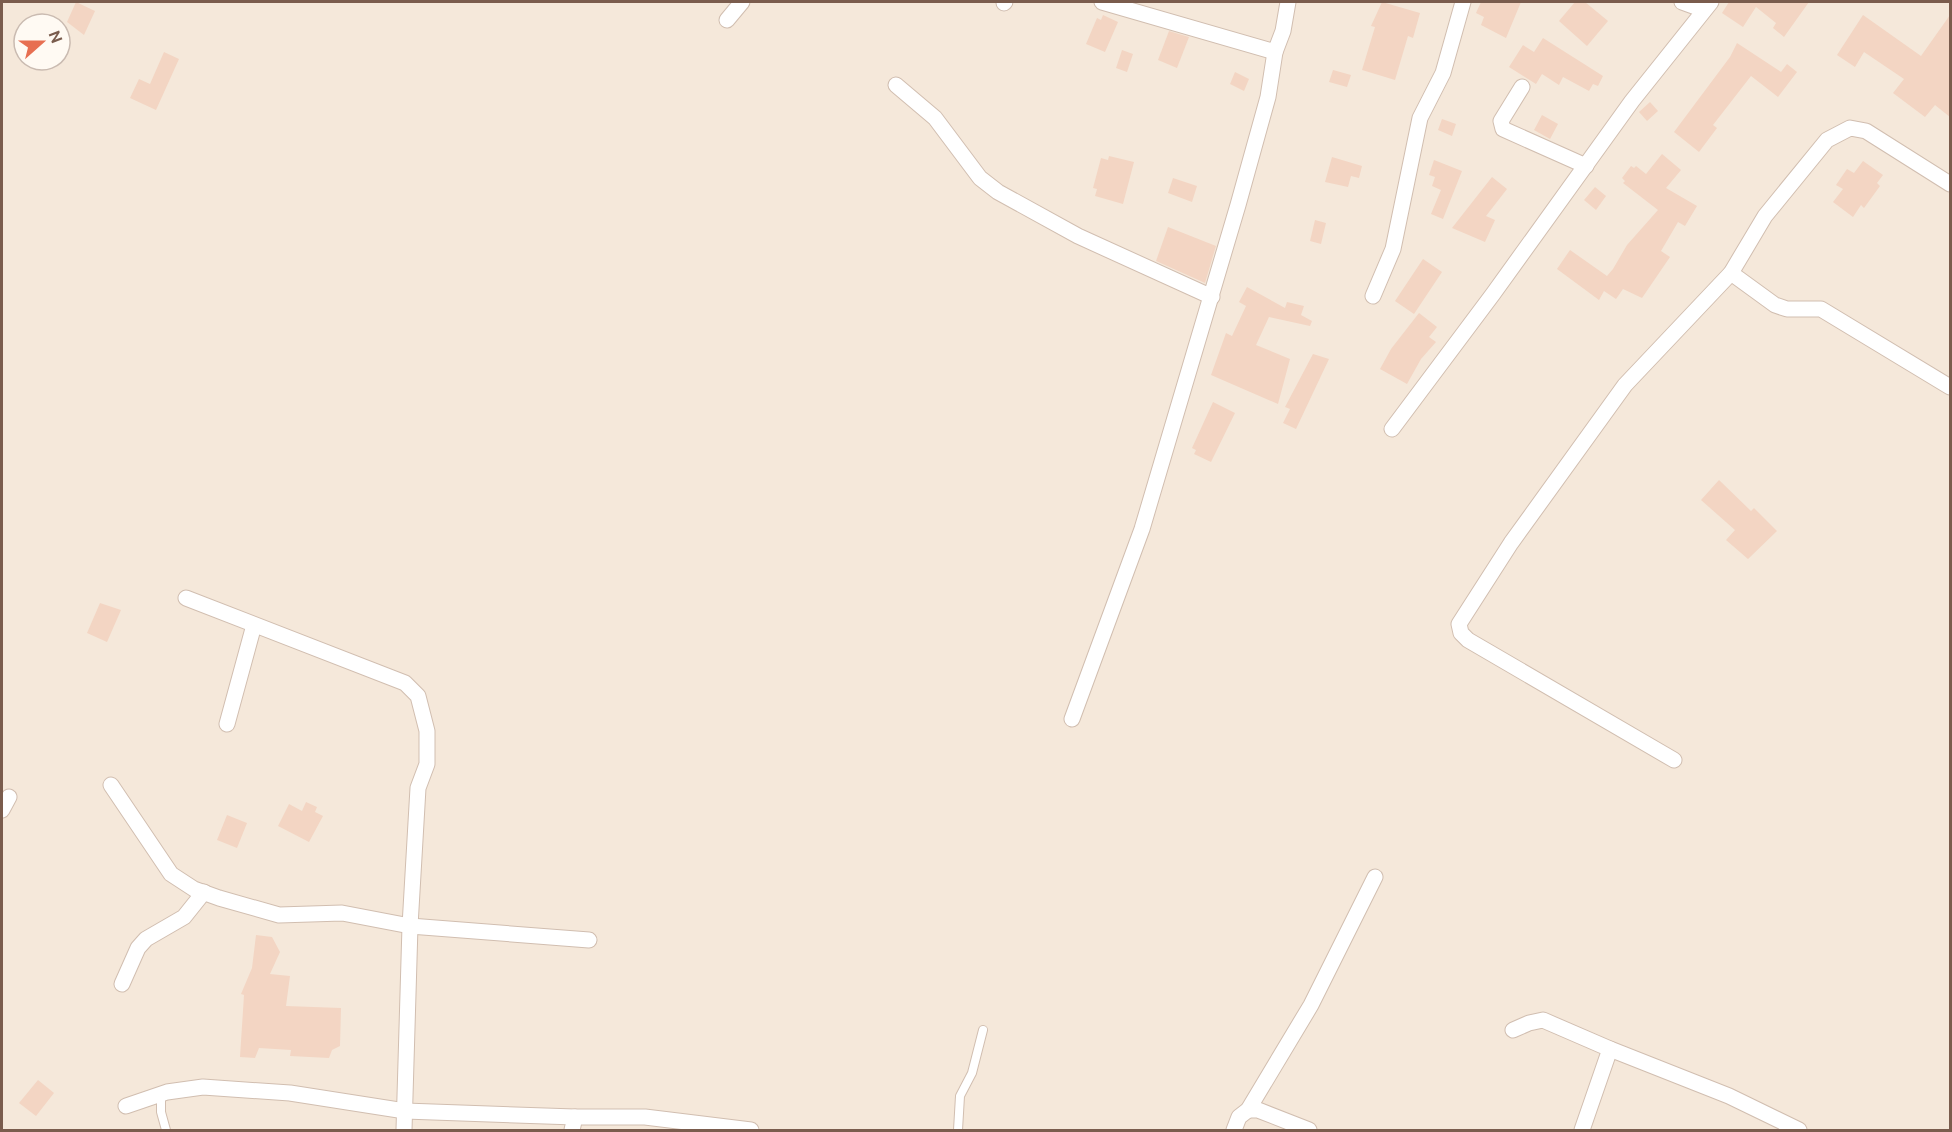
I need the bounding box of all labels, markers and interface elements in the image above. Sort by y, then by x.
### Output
north arrow [12,12,72,72]
text: N [45,28,67,45]

